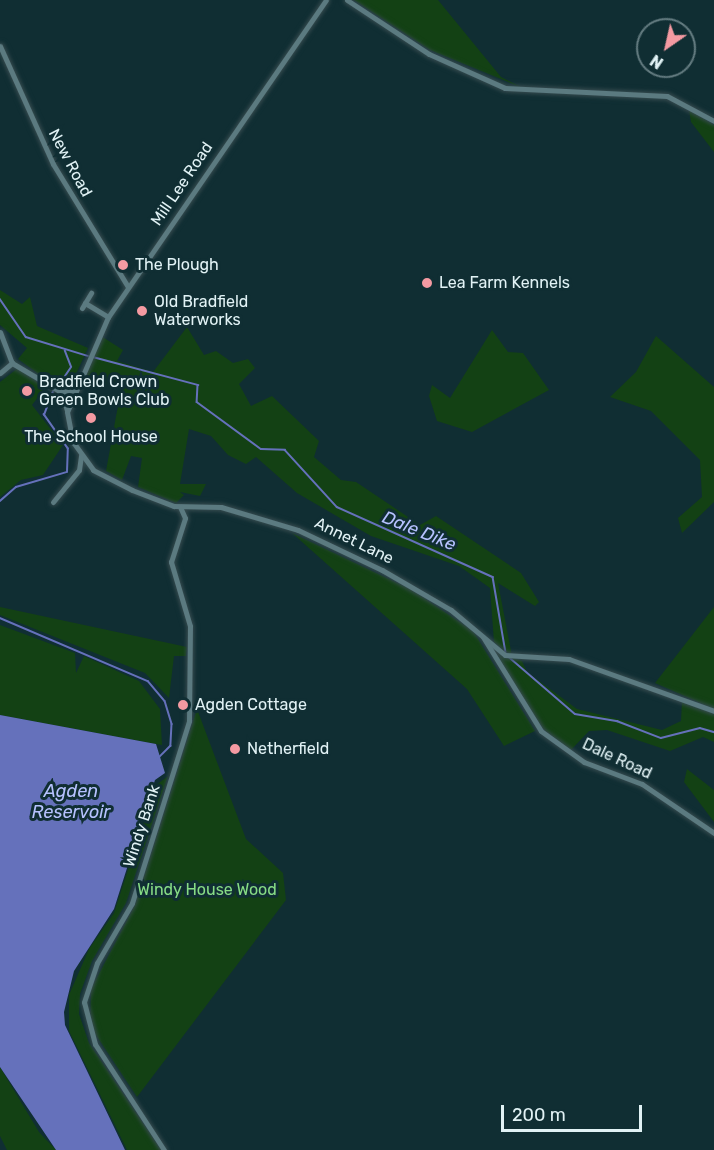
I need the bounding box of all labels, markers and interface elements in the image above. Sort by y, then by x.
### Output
north arrow [636,18,696,78]
text: N [647,51,667,73]
street label: New Road [44,126,96,200]
street label: Mill Lee Road [147,138,217,230]
place label: The Plough [135,255,219,275]
marker: The Plough [116,258,130,272]
place label: Lea Farm Kennels [439,273,570,293]
marker: Lea Farm Kennels [420,276,434,290]
place label: Old Bradfield Waterworks [154,292,248,330]
marker: Old Bradfield Waterworks [135,304,149,318]
place label: Bradfield Crown Green Bowls Club [39,372,170,410]
marker: Bradfield Crown Green Bowls Club [20,384,34,398]
marker: The School House [84,411,98,425]
place label: The School House [24,427,158,447]
water label: Dale Dike [379,506,459,556]
street label: Annet Lane [311,514,397,568]
place label: Agden Cottage [195,695,307,715]
marker: Agden Cottage [176,698,190,712]
street label: Dale Road [579,735,655,783]
place label: Netherfield [247,739,329,759]
marker: Netherfield [228,742,242,756]
water label: Agden Reservoir [32,781,110,824]
street label: Windy Bank [120,782,164,870]
park label: Windy House Wood [137,880,277,900]
scale bar [504,1093,645,1131]
text: 200 m [512,1104,566,1126]

